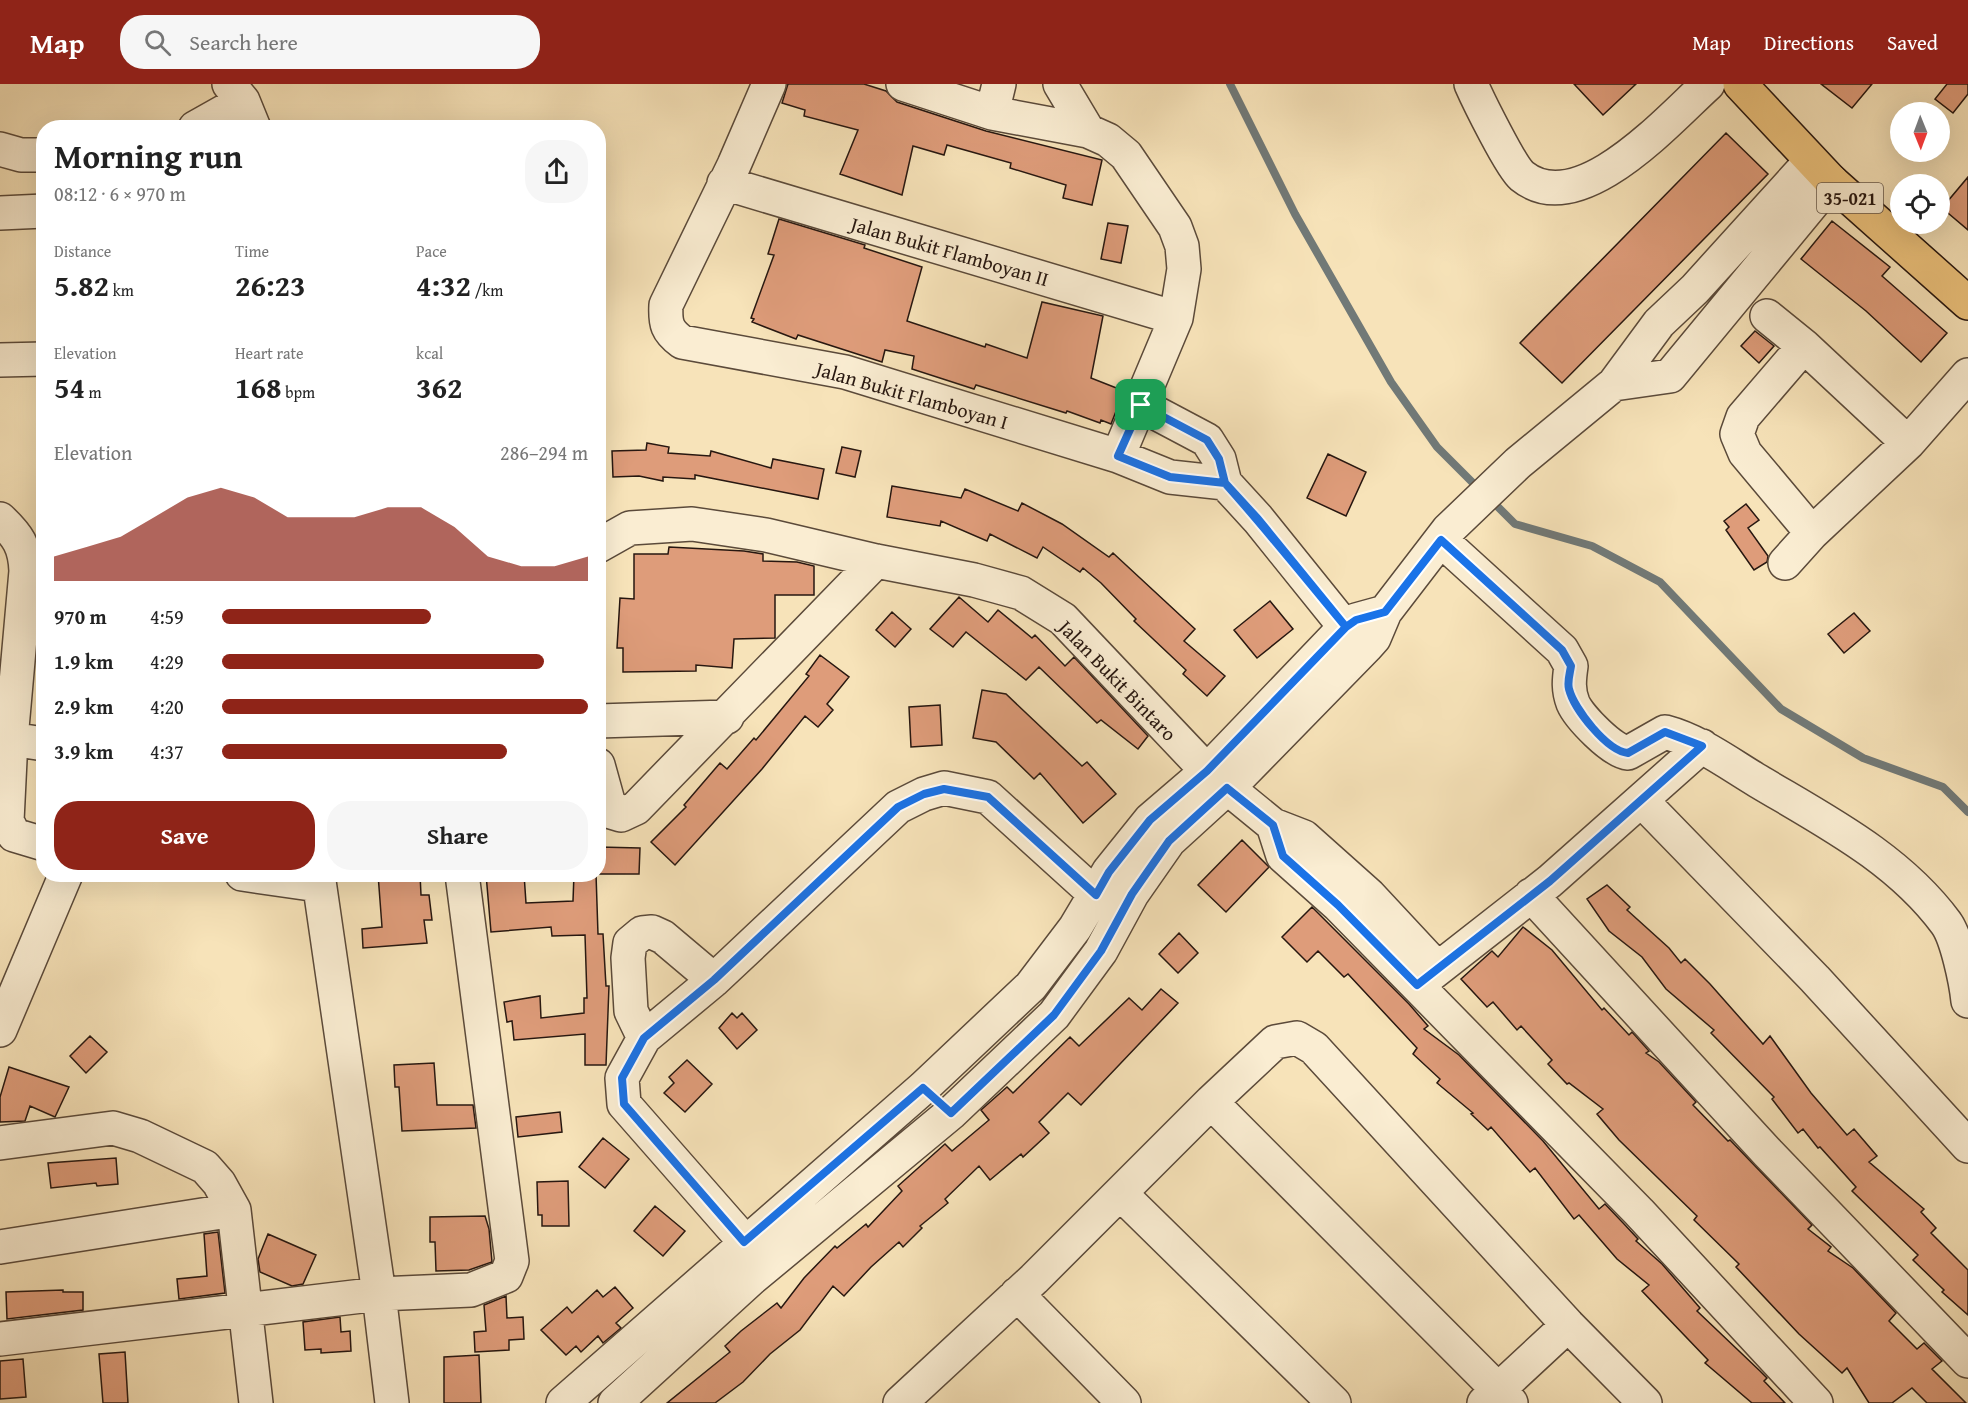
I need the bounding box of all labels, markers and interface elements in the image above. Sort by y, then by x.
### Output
search box [120,15,540,69]
text: Map [30,22,84,63]
icon: search [141,26,174,59]
text: Search here [189,26,298,58]
text: Map [1692,27,1731,58]
text: Directions [1764,27,1854,58]
text: Saved [1887,27,1938,58]
north arrow [1890,102,1950,162]
map controls [1890,102,1950,234]
text: Morning run [54,132,243,180]
button: share [525,140,588,203]
button: locate [1890,174,1950,234]
text: 08:12 · 6 × 970 m [54,179,186,208]
road number: 35-021 [1817,183,1883,213]
street label: Jalan Bukit Flamboyan II [845,208,1052,293]
text: Distance [54,239,111,263]
text: Time [235,239,269,263]
text: Pace [416,239,447,263]
text: 5.82 [54,263,109,307]
text: 26:23 [235,263,306,307]
text: 4:32 [416,263,471,307]
text: km [109,278,134,302]
text: /km [471,278,503,302]
text: Elevation [54,341,117,365]
text: Heart rate [235,341,304,365]
text: kcal [416,341,443,365]
street label: Jalan Bukit Flamboyan I [810,353,1011,436]
text: 54 [54,365,85,409]
text: 168 [235,365,282,409]
text: 362 [416,365,463,409]
pin [1115,379,1166,430]
text: m [85,380,102,404]
text: bpm [282,380,315,404]
icon: arrive [1124,388,1157,421]
text: Elevation [54,438,132,467]
text: 286–294 m [500,438,588,467]
text: 970 m [54,602,107,631]
text: 4:59 [150,602,184,631]
street label: Jalan Bukit Bintaro [1050,611,1184,747]
text: 1.9 km [54,647,113,676]
text: 4:29 [150,647,184,676]
text: 2.9 km [54,692,113,721]
text: 4:20 [150,692,184,721]
text: 3.9 km [54,737,113,766]
text: 4:37 [150,737,184,766]
button: Save [54,801,315,870]
button: Share [327,801,588,870]

